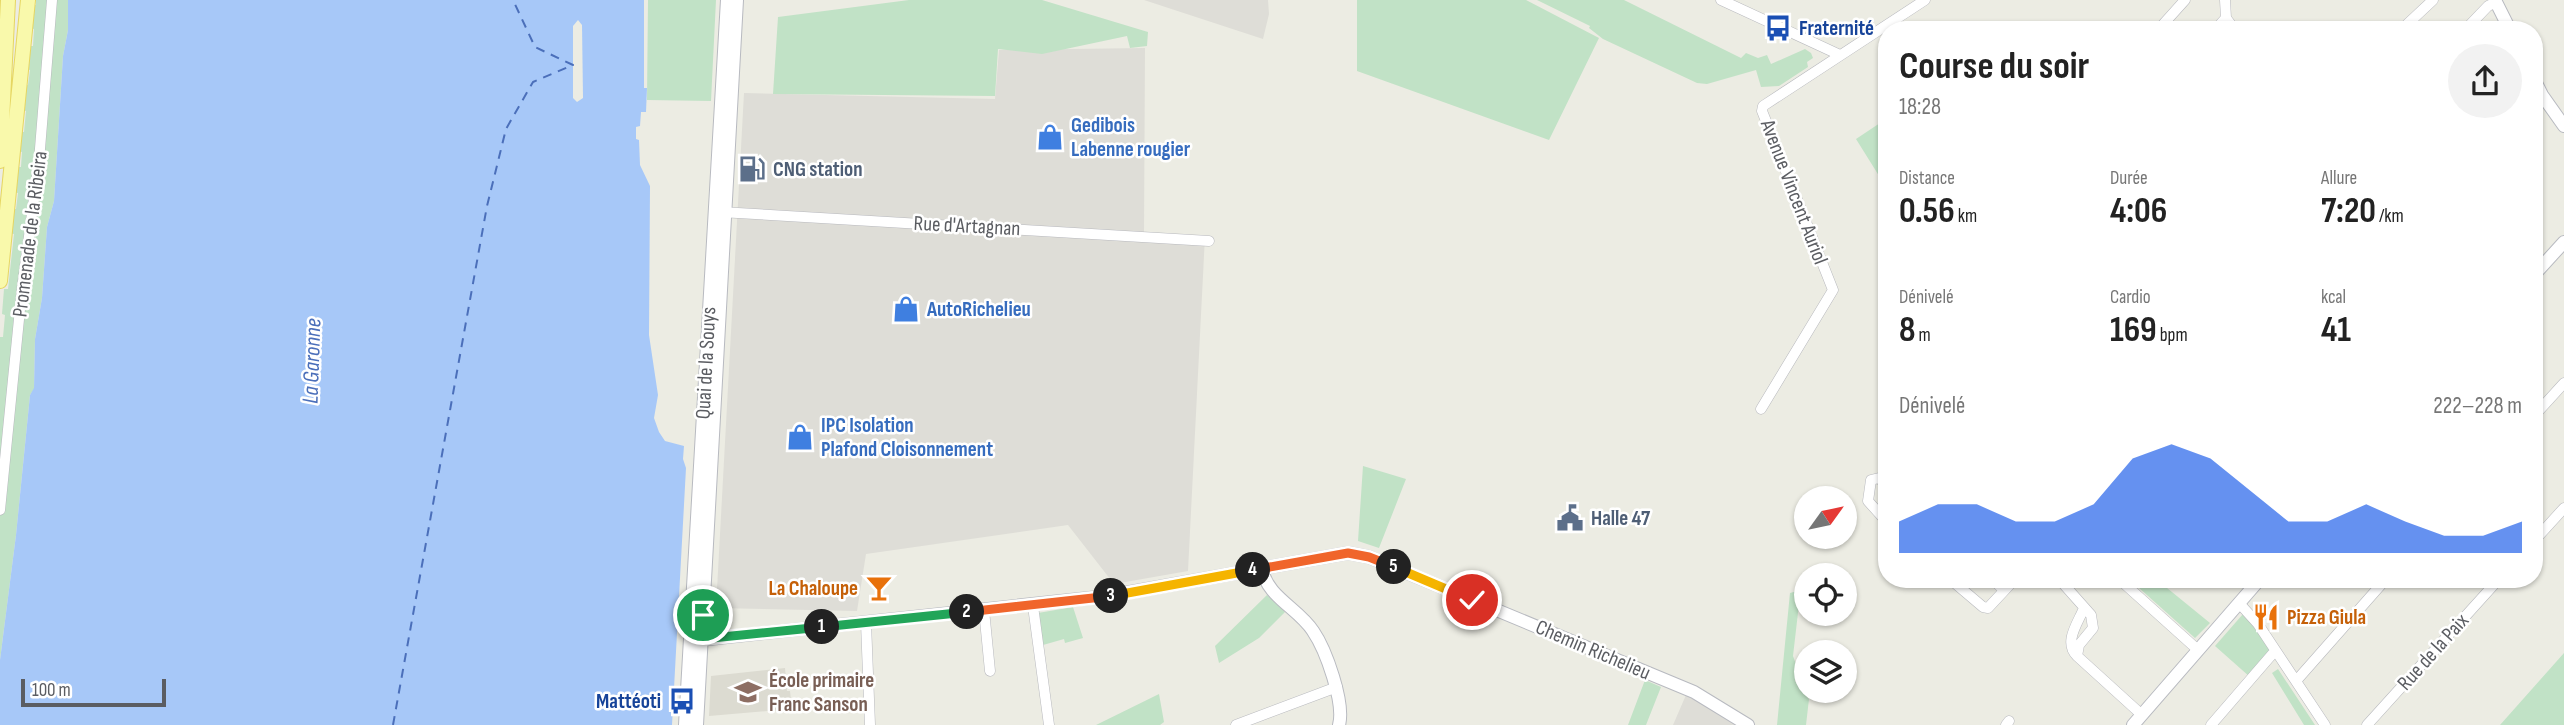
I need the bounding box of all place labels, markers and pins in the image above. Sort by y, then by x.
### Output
bus stop icon: Fraternité [1763,13,1793,43]
place label: Fraternité [1799,16,1874,41]
place label: Gedibois Labenne rougier [1071,113,1191,162]
shop icon: Gedibois Labenne rougier [1035,122,1065,152]
fuel station icon: CNG station [737,154,767,184]
place label: CNG station [773,157,863,182]
shop icon: AutoRichelieu [891,294,921,324]
place label: AutoRichelieu [926,297,1031,322]
place label: IPC Isolation Plafond Cloisonnement [821,413,993,462]
shop icon: IPC Isolation Plafond Cloisonnement [785,422,815,452]
public building icon: Halle 47 [1555,503,1585,533]
place label: Halle 47 [1591,506,1651,531]
pin: 5 [1376,550,1412,584]
pin: 4 [1236,552,1270,588]
pin [1442,570,1502,630]
bar icon: La Chaloupe [864,573,894,603]
place label: La Chaloupe [768,576,858,601]
pin: 3 [1094,578,1128,614]
pin [673,585,733,645]
pin: 2 [950,594,984,630]
restaurant icon: Pizza Giula [2251,602,2281,632]
place label: Pizza Giula [2287,605,2366,630]
pin: 1 [804,610,840,644]
place label: École primaire Franc Sanson [769,668,874,717]
school or university icon: École primaire Franc Sanson [733,677,763,707]
bus stop icon: Mattéoti [667,686,697,716]
place label: Mattéoti [596,689,661,714]

